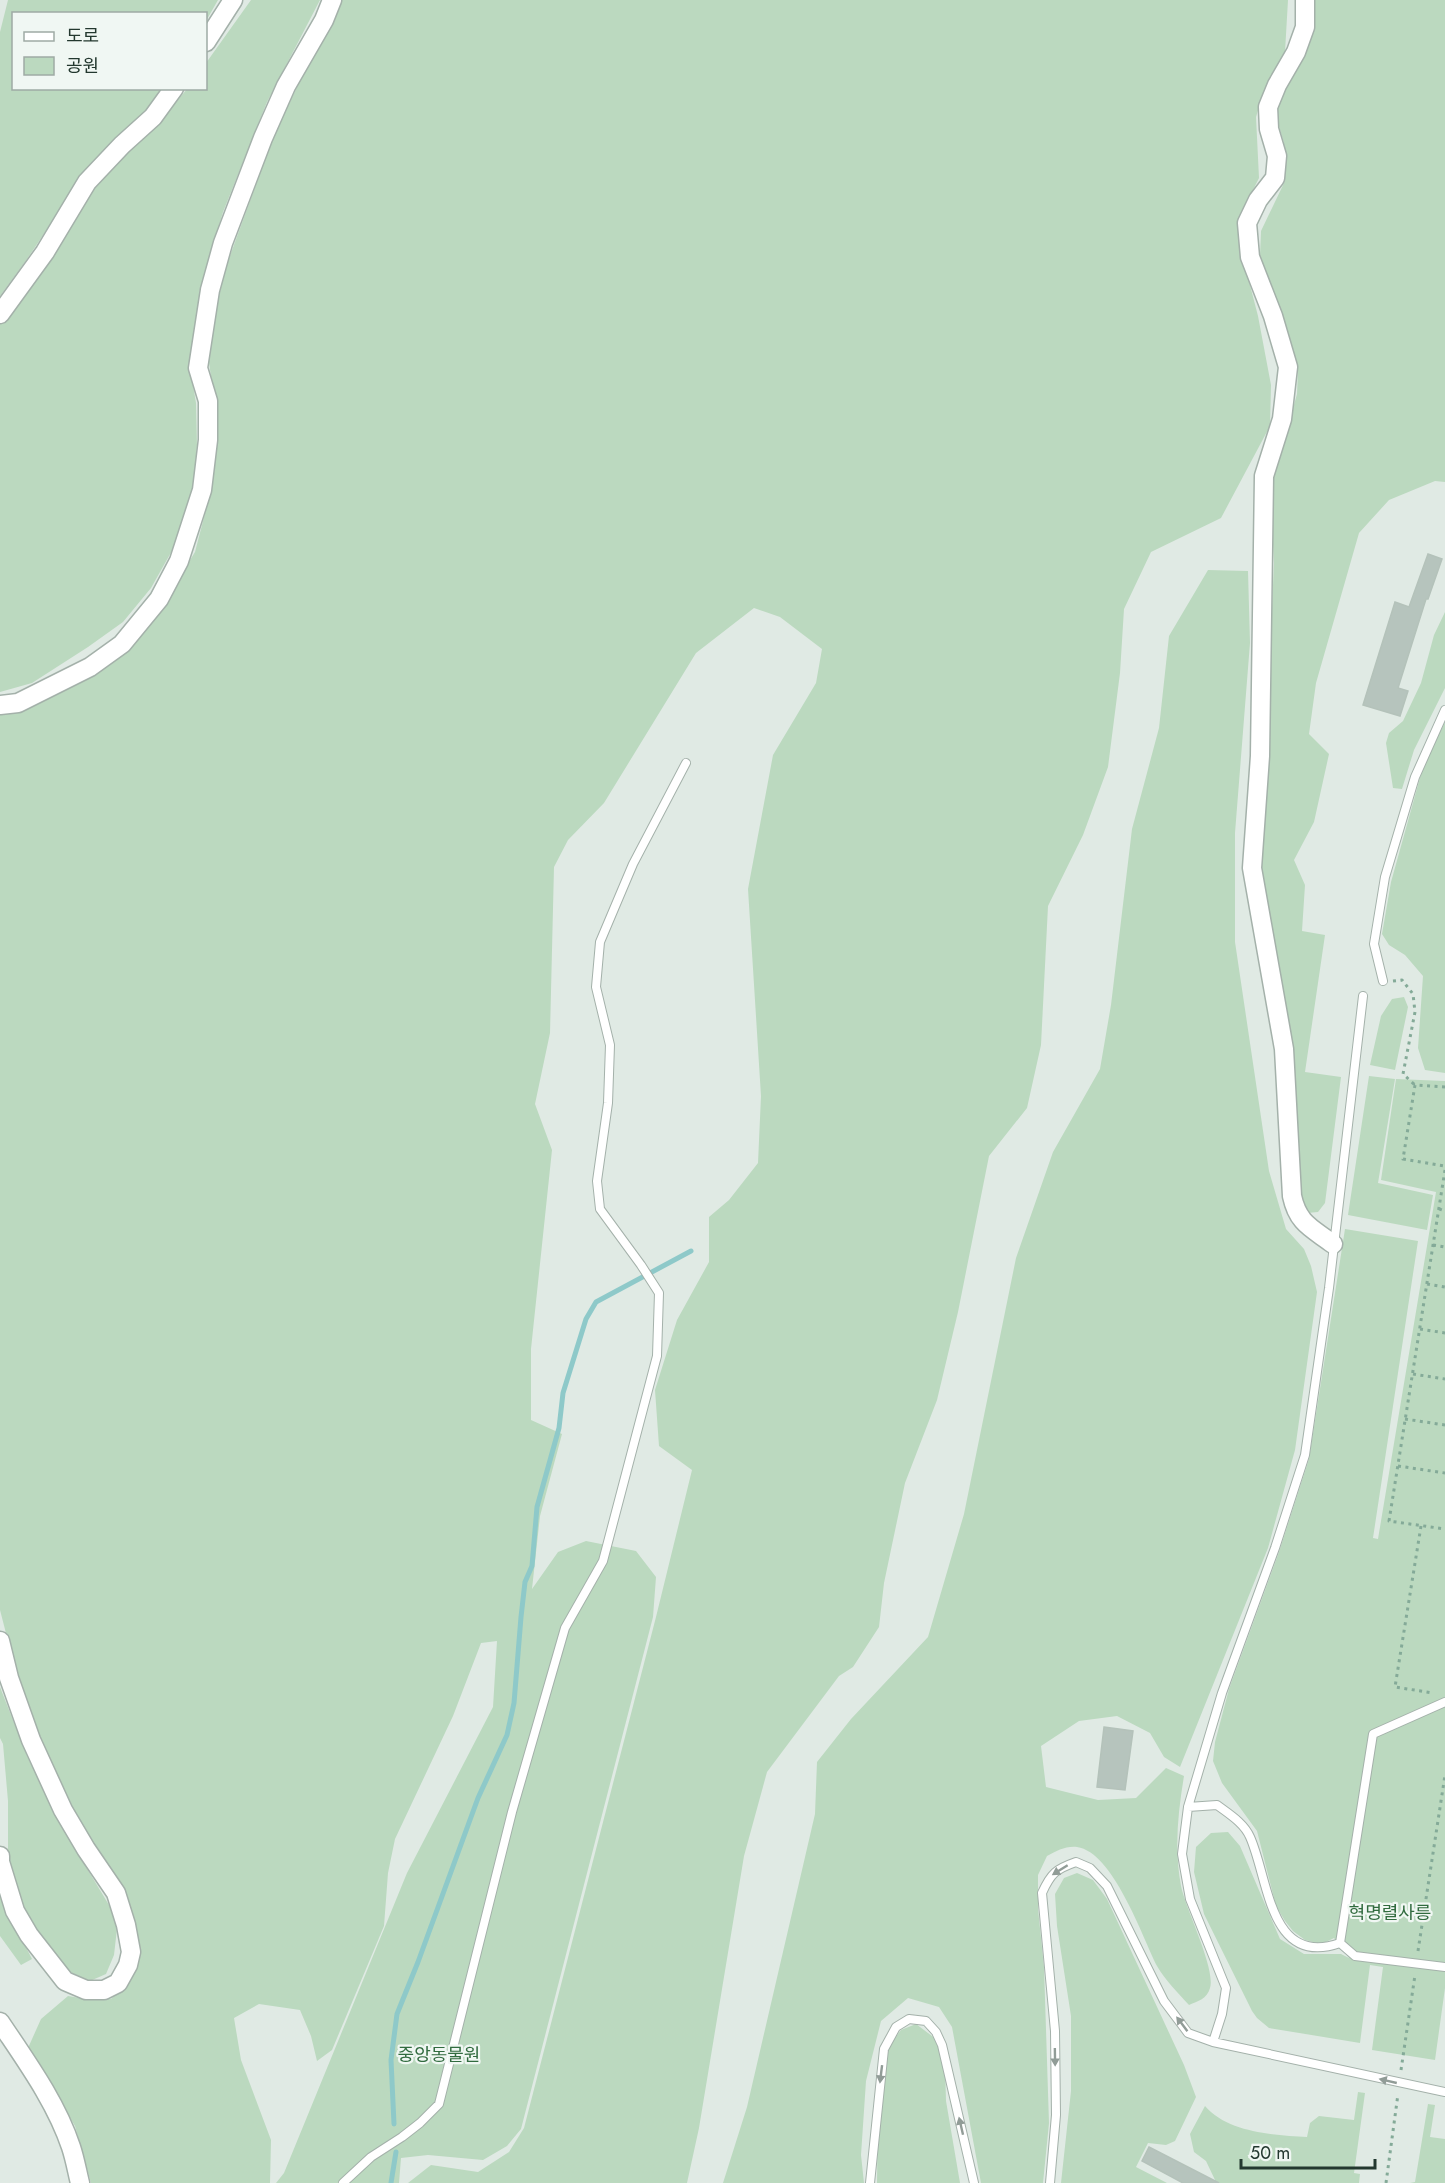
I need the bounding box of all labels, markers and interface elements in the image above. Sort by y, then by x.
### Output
legend [12,12,207,90]
text: 도로 [66,23,99,49]
text: 공원 [66,53,99,79]
one-way arrow [1052,1864,1068,1875]
park label: 혁명렬사릉 [1349,1900,1431,1926]
one-way arrow [1176,2017,1188,2032]
park label: 중앙동물원 [398,2042,480,2068]
one-way arrow [1050,2047,1060,2066]
one-way arrow [876,2064,886,2083]
one-way arrow [1378,2076,1397,2085]
one-way arrow [955,2117,965,2135]
scale bar [1241,2132,1374,2170]
text: 50 m [1250,2140,1290,2166]

